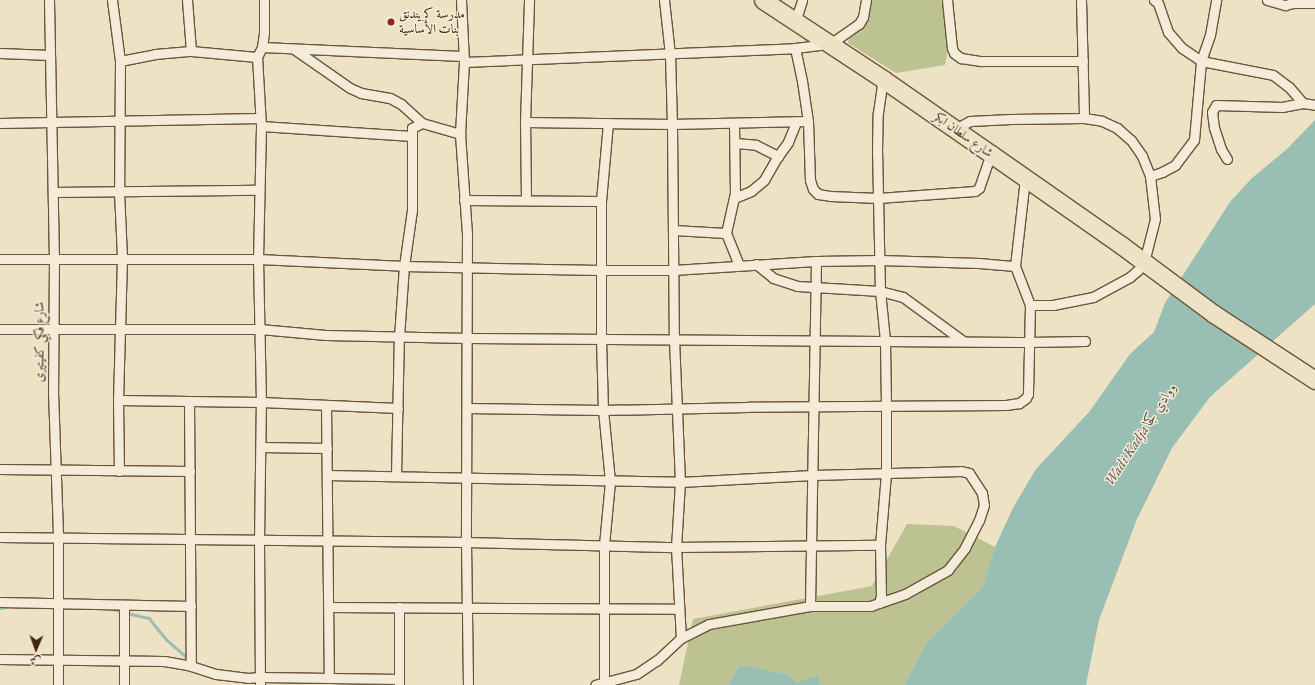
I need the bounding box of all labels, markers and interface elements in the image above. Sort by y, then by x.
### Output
place label: مدرسة كريندنق بنات الأساسية [399,7,465,38]
marker: مدرسة كريندنق بنات الأساسية [386,17,396,27]
street label: شارع سلطان ابكر [930,109,996,161]
street label: شارع فكي كفيتيرى [32,302,48,382]
water label: Wadi Kadja ووادي كجا [1101,380,1179,488]
north arrow [16,629,56,669]
text: ش [30,654,41,668]

